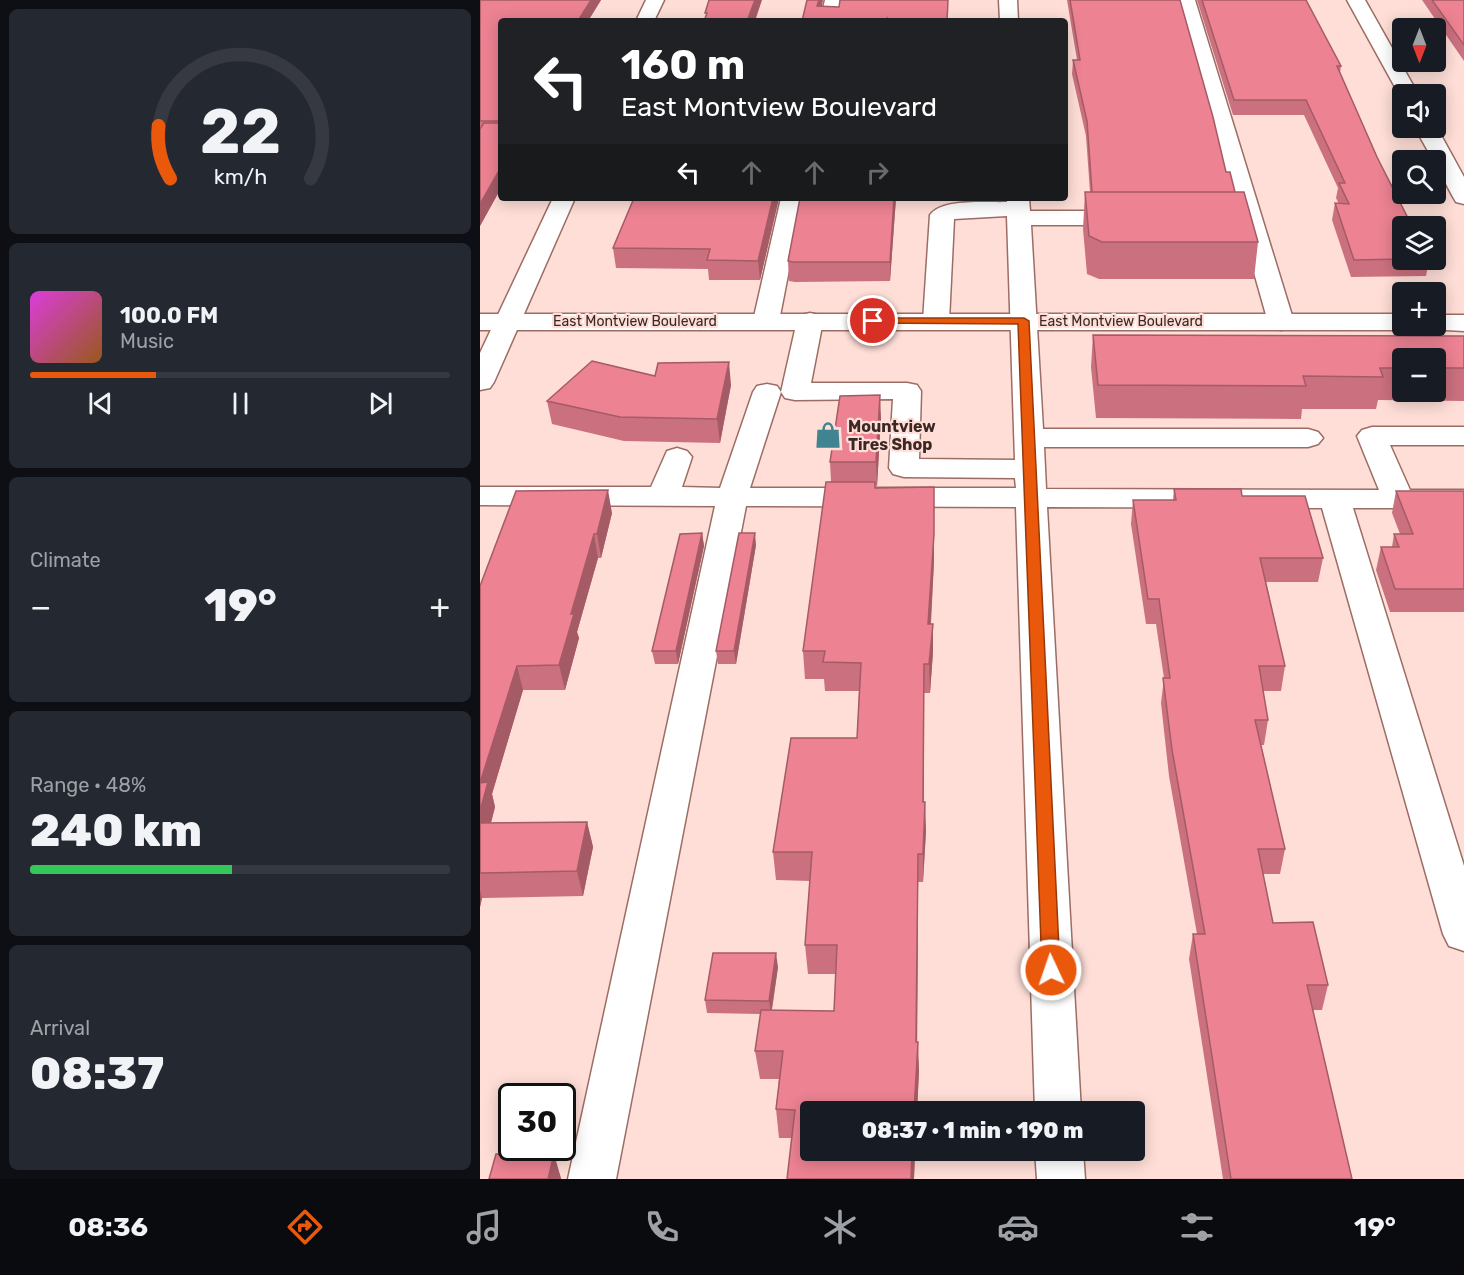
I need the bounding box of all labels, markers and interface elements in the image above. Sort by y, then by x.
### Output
north arrow [1392,18,1446,72]
map controls [1392,18,1446,402]
text: 160 m [621,40,745,90]
icon: left [522,42,600,120]
button: sound [1392,84,1446,138]
text: East Montview Boulevard [621,91,937,123]
text: 22 [199,95,281,169]
button: search [1392,150,1446,204]
icon: left [672,156,705,189]
icon: ahead [735,156,768,189]
icon: ahead [798,156,831,189]
icon: right [861,156,894,189]
text: km/h [213,164,267,189]
button: layers [1392,216,1446,270]
button: + [1392,282,1446,336]
pin [847,295,898,346]
text: 100.0 FM [120,302,218,329]
icon: arrive [856,304,889,337]
street label: East Montview Boulevard [553,313,717,330]
street label: East Montview Boulevard [1039,313,1203,330]
text: Music [120,329,174,353]
button: − [1392,348,1446,402]
icon: previous [84,387,117,420]
icon: pause [224,387,257,420]
icon: next [364,387,397,420]
place label: Mountview Tires Shop [848,417,936,454]
shop icon: Mountview Tires Shop [813,420,843,450]
text: Climate [30,548,101,572]
text: 19° [204,579,277,632]
text: − [30,587,51,626]
text: + [429,587,450,626]
text: Range · 48% [30,773,146,797]
text: 240 km [30,804,202,857]
position arrow [1019,938,1083,1002]
text: Arrival [30,1016,90,1040]
text: 08:37 [30,1047,164,1100]
speed limit sign: 30 [498,1083,576,1161]
text: 08:37 · 1 min · 190 m [862,1117,1083,1144]
icon: directions [284,1206,326,1248]
icon: music [463,1206,505,1248]
icon: phone [641,1206,683,1248]
icon: climate [819,1206,861,1248]
icon: car [997,1206,1039,1248]
icon: filters [1176,1206,1218,1248]
text: 08:36 [68,1211,148,1243]
text: 19° [1354,1211,1396,1243]

